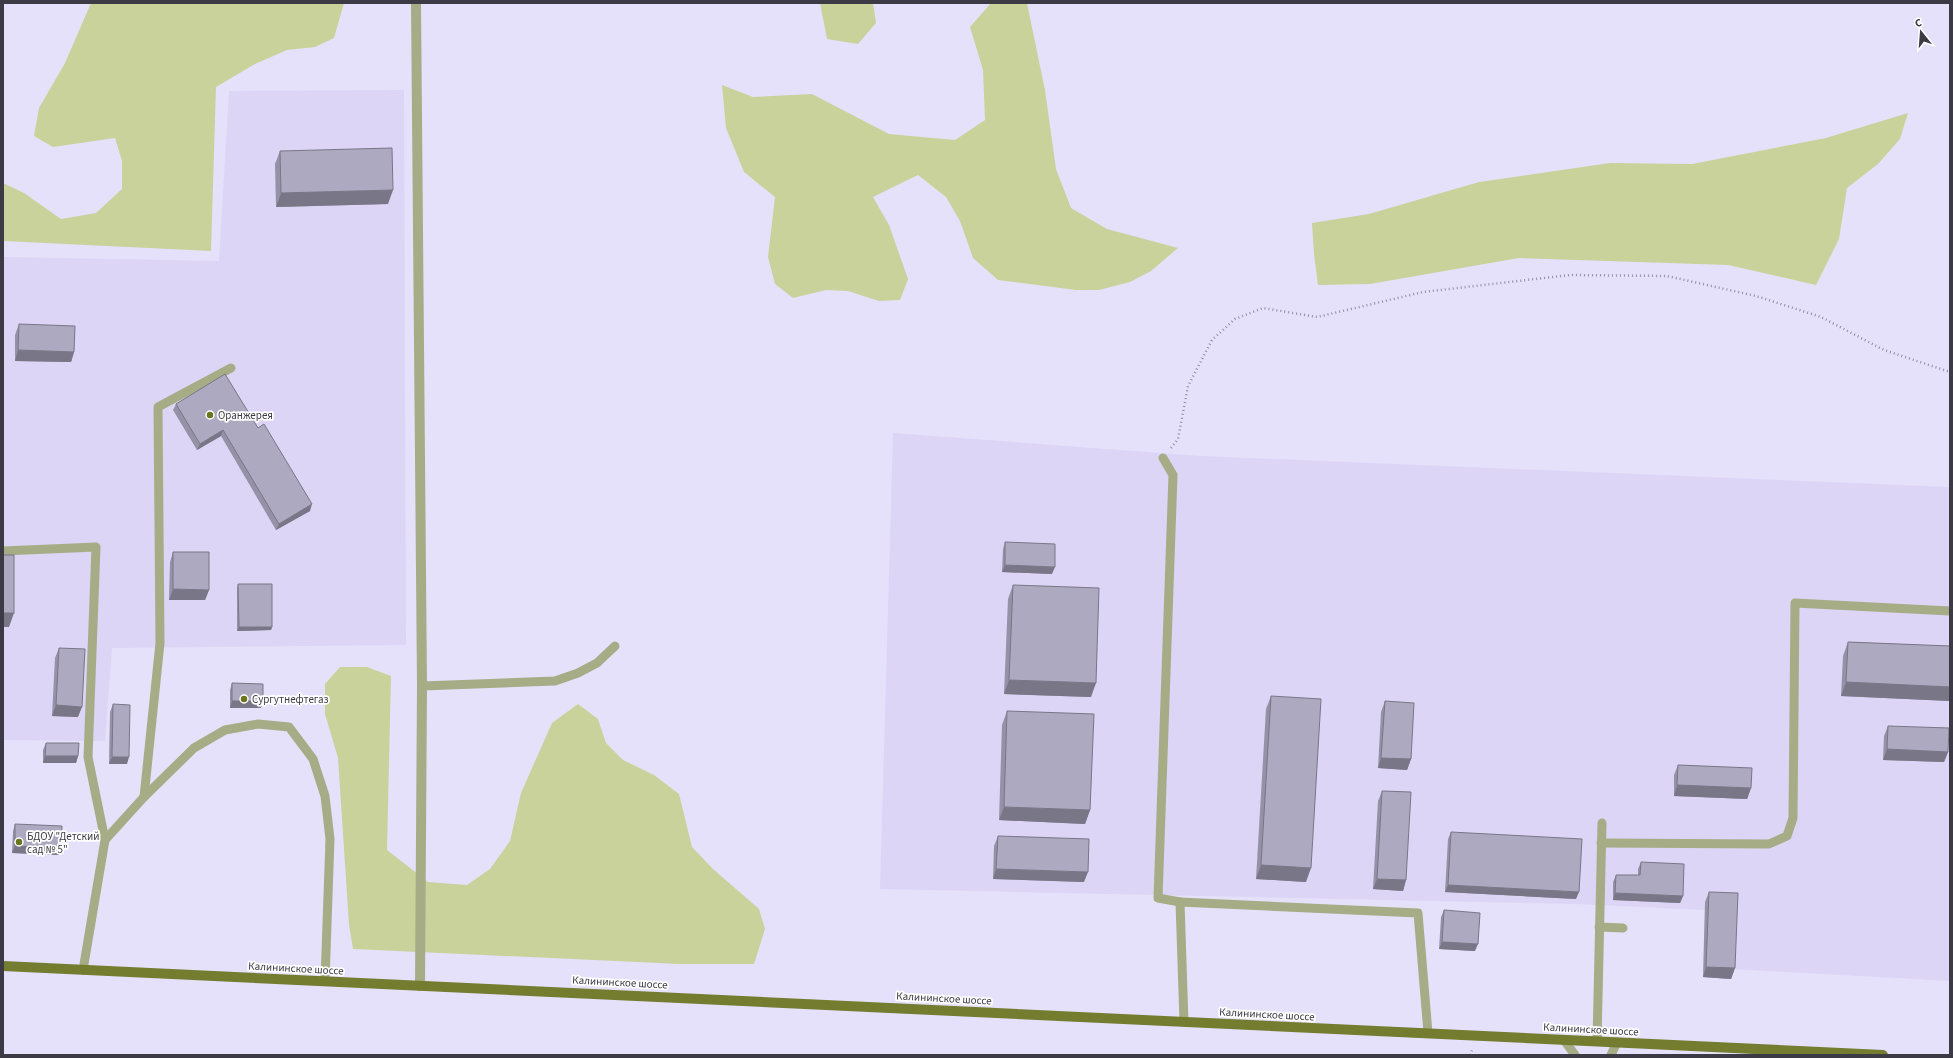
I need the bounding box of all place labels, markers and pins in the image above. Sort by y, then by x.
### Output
place label: Оранжерея [218,408,273,423]
marker: Оранжерея [205,410,215,420]
place label: Сургутнефтегаз [252,692,329,707]
marker: Сургутнефтегаз [239,694,249,704]
place label: БДОУ "Детский сад № 5" [27,829,99,857]
marker: БДОУ "Детский сад № 5" [14,837,24,847]

